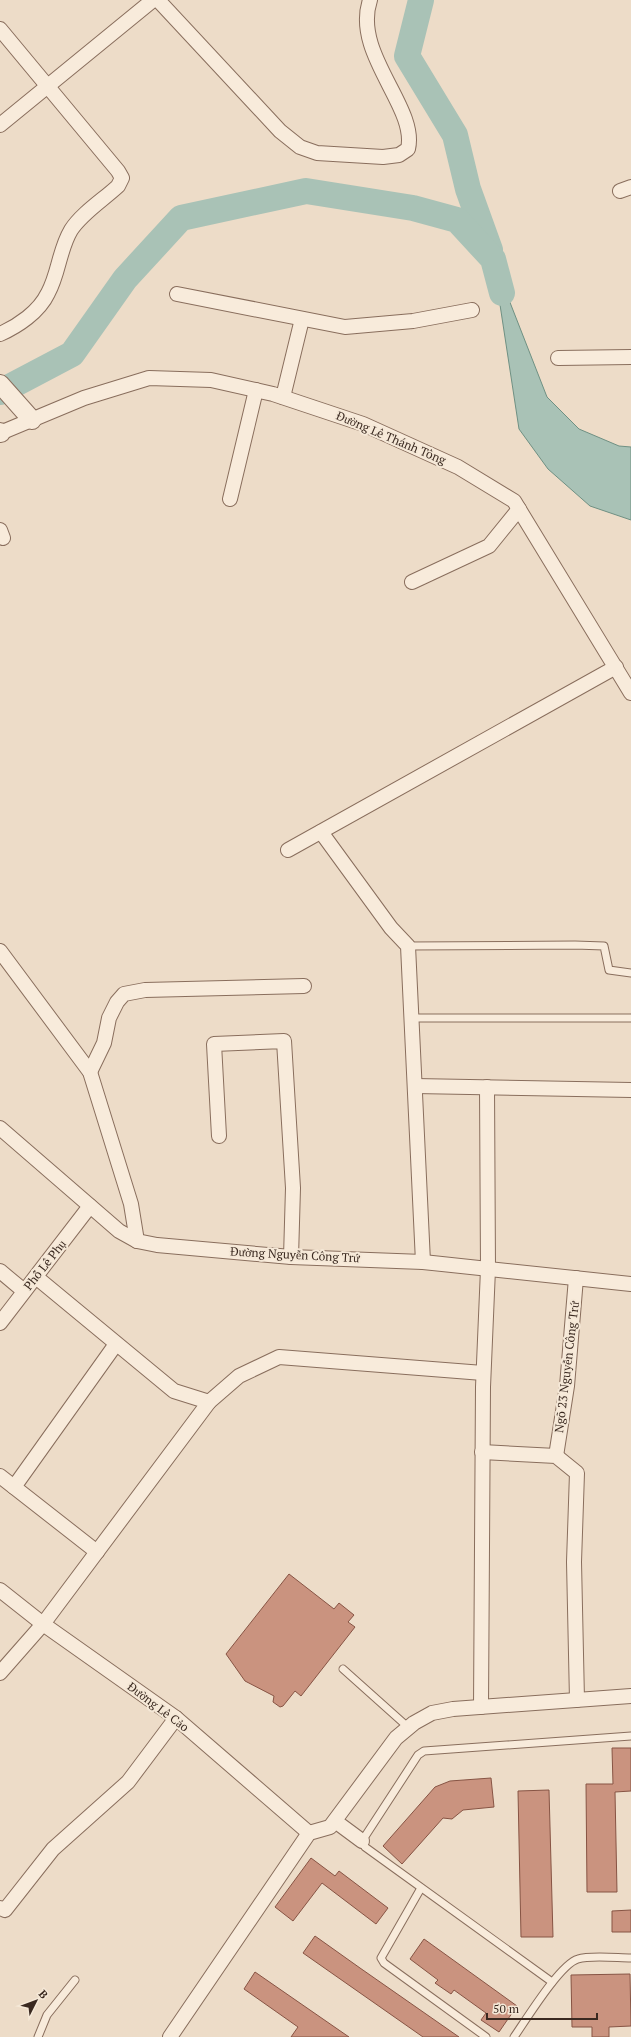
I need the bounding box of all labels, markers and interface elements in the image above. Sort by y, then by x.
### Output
street label: Đường Lê Thánh Tông [334,408,449,468]
street label: Phố Lê Phụ [20,1237,69,1293]
street label: Đường Nguyễn Công Trứ [230,1244,361,1265]
street label: Ngõ 23 Nguyễn Công Trứ [551,1300,582,1434]
street label: Đường Lê Cảo [125,1679,192,1735]
north arrow [16,1981,56,2021]
text: B [36,1987,51,2002]
scale bar [487,1995,597,2021]
text: 50 m [493,2001,520,2016]

